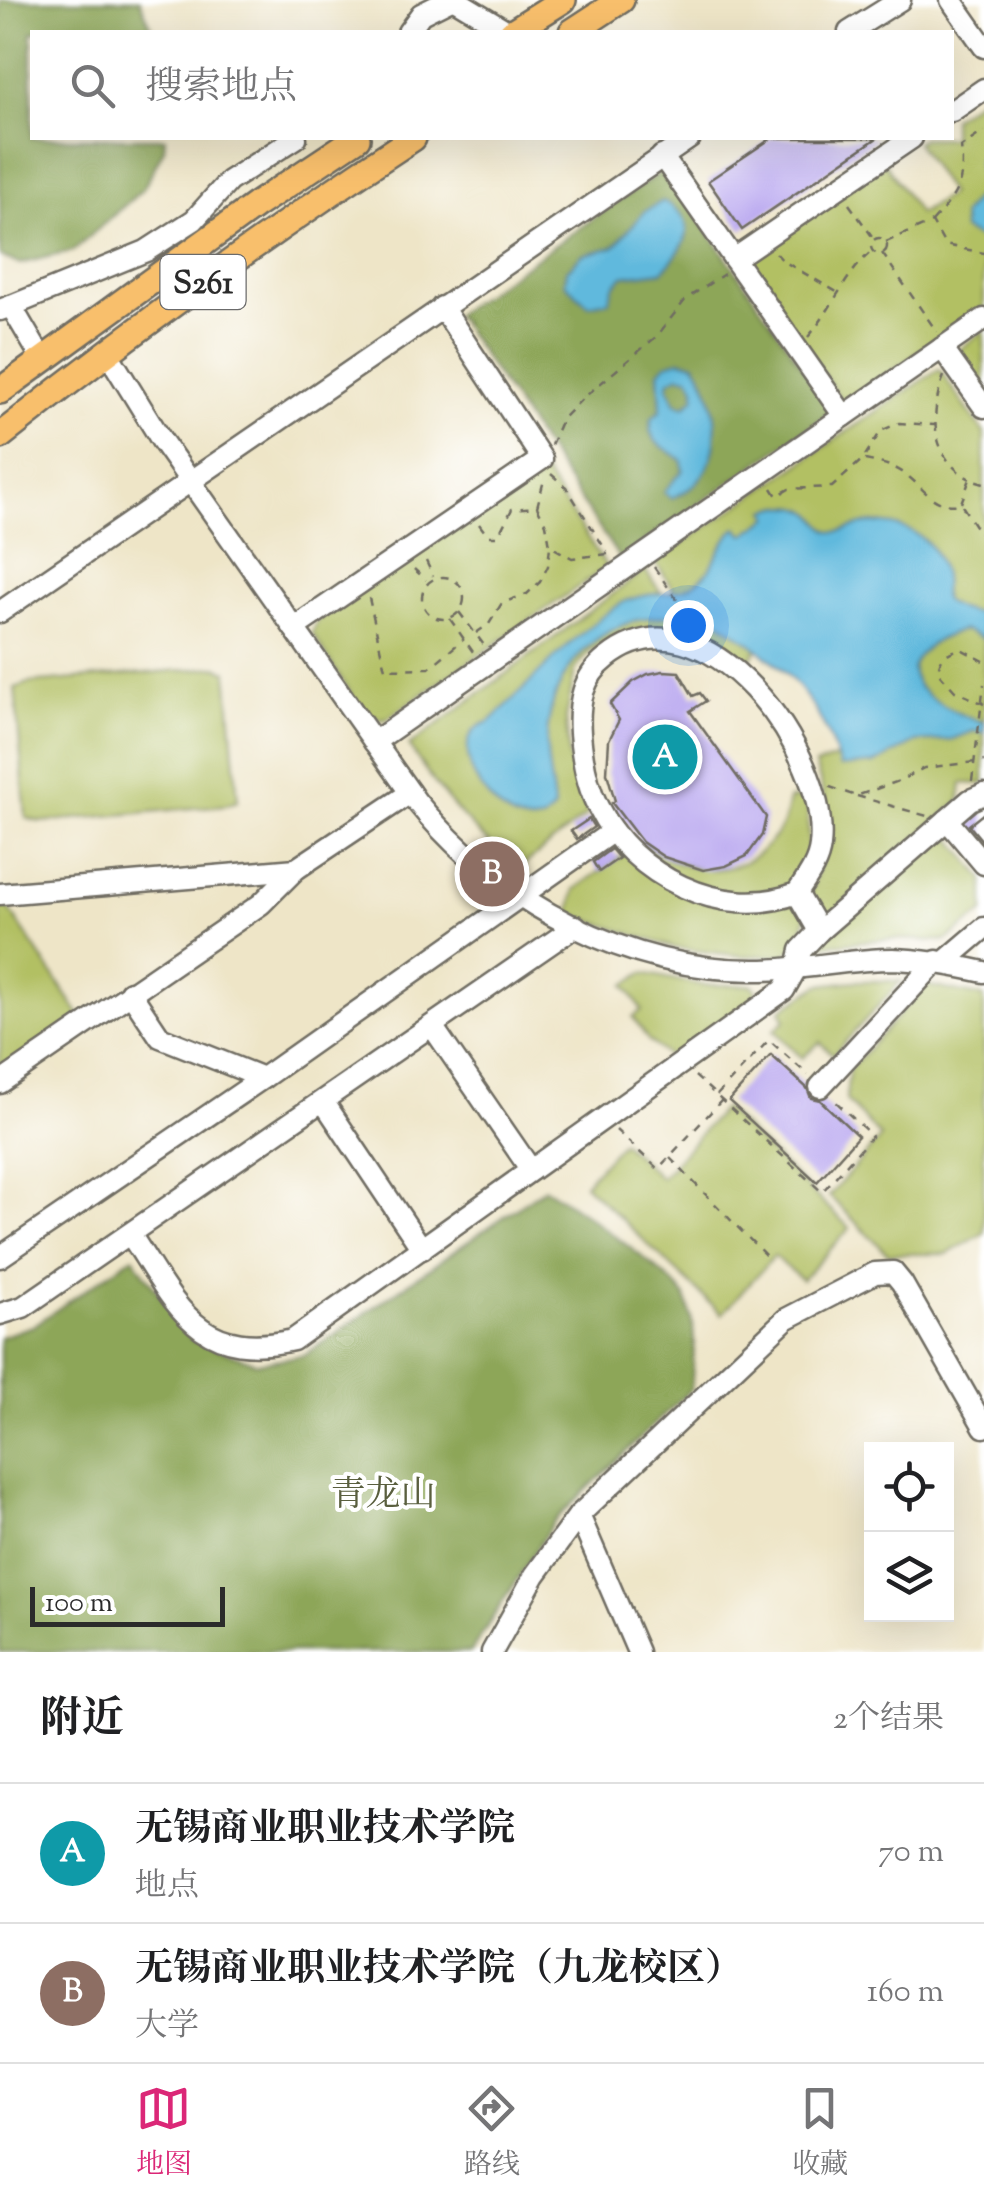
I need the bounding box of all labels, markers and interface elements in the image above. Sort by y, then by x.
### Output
search box [30,30,954,140]
icon: search [65,58,120,113]
text: 搜索地点 [145,62,297,116]
road number: S261 [160,255,246,309]
your location [663,600,714,651]
pin: A [632,720,698,794]
pin: B [460,836,524,912]
map controls [864,1442,954,1622]
button: locate [864,1442,954,1532]
park label: 青龙山 [330,1471,436,1522]
button: layers [864,1532,954,1622]
scale bar [30,1582,225,1626]
text: 100 m [45,1584,113,1624]
text: 附近 [40,1691,124,1751]
text: 2个结果 [833,1697,944,1743]
text: 无锡商业职业技术学院 [135,1804,515,1858]
text: A [60,1830,85,1876]
text: 70 m [878,1830,944,1876]
text: 地点 [135,1864,199,1910]
text: 无锡商业职业技术学院（九龙校区） [135,1944,743,1998]
text: B [62,1970,83,2016]
text: 160 m [867,1970,944,2016]
text: 大学 [135,2004,199,2050]
tab: 地图 [136,2081,192,2186]
tab: 路线 [464,2081,520,2186]
tab: 收藏 [792,2081,848,2186]

